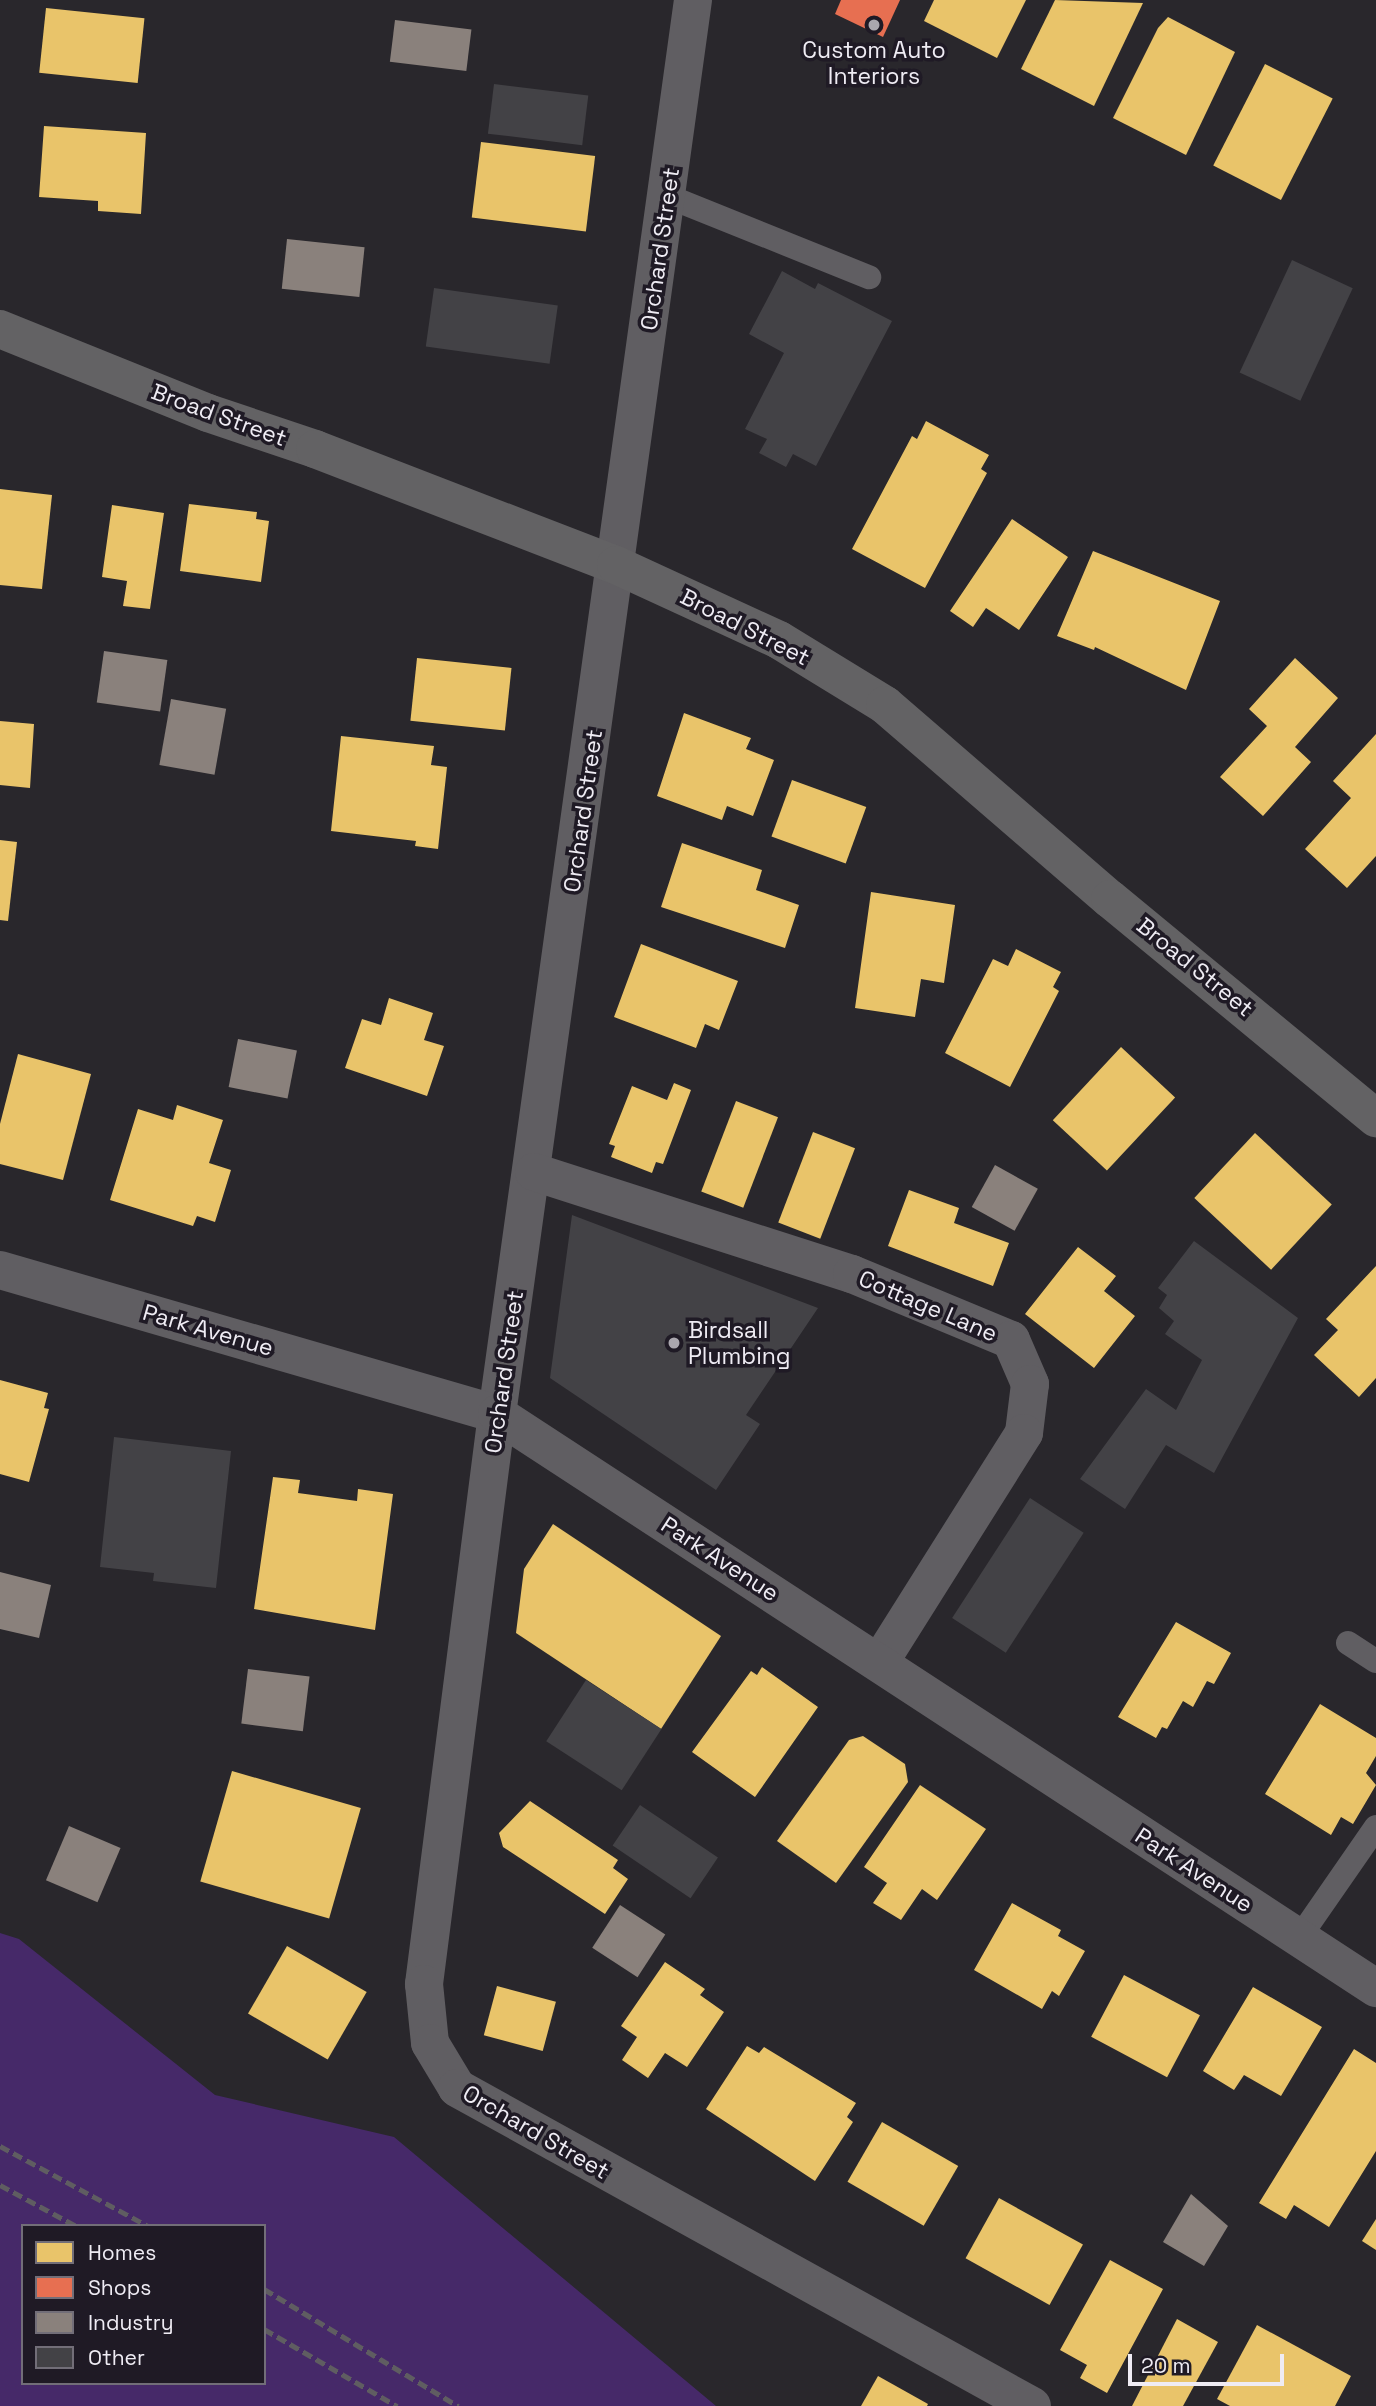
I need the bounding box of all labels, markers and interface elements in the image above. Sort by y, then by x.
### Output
marker: Custom Auto Interiors [866,17,882,33]
place label: Custom Auto Interiors [802,36,946,90]
street label: Orchard Street [635,166,685,332]
street label: Broad Street [148,378,290,452]
street label: Broad Street [676,583,814,671]
street label: Orchard Street [558,728,608,894]
street label: Broad Street [1131,912,1259,1022]
street label: Cottage Lane [855,1264,1001,1348]
street label: Orchard Street [479,1289,529,1455]
street label: Park Avenue [139,1298,277,1362]
place label: Birdsall Plumbing [688,1316,791,1370]
marker: Birdsall Plumbing [666,1335,682,1351]
street label: Park Avenue [656,1511,784,1607]
street label: Park Avenue [1130,1822,1258,1918]
street label: Orchard Street [458,2079,614,2185]
legend [21,2224,266,2385]
text: Homes [88,2239,156,2266]
text: Shops [88,2274,151,2301]
text: Industry [88,2309,174,2336]
scale bar [1131,2340,1287,2384]
text: Other [88,2344,145,2371]
text: 20 m [1141,2352,1191,2379]

